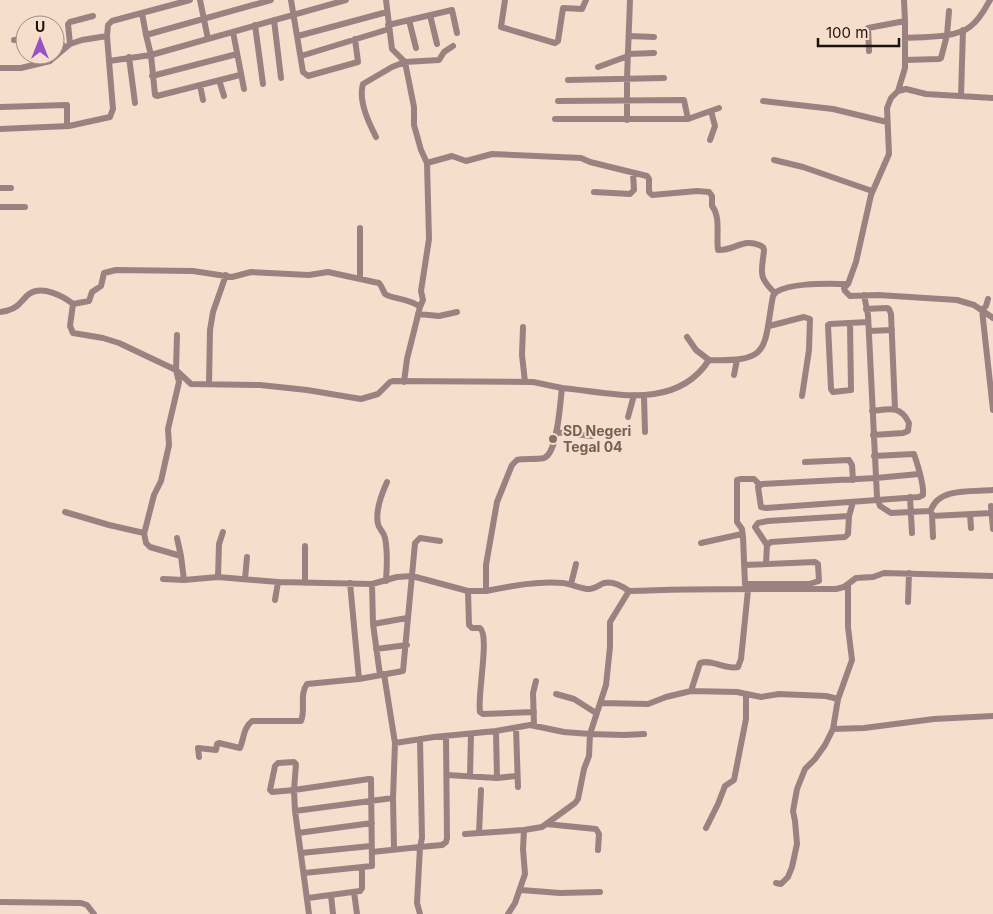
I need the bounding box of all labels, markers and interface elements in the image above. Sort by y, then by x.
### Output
north arrow [15,15,65,65]
scale bar [818,15,899,47]
text: U [35,18,45,35]
text: 100 m [826,23,868,42]
place label: SD Negeri Tegal 04 [563,422,632,455]
marker: SD Negeri Tegal 04 [547,433,559,445]

